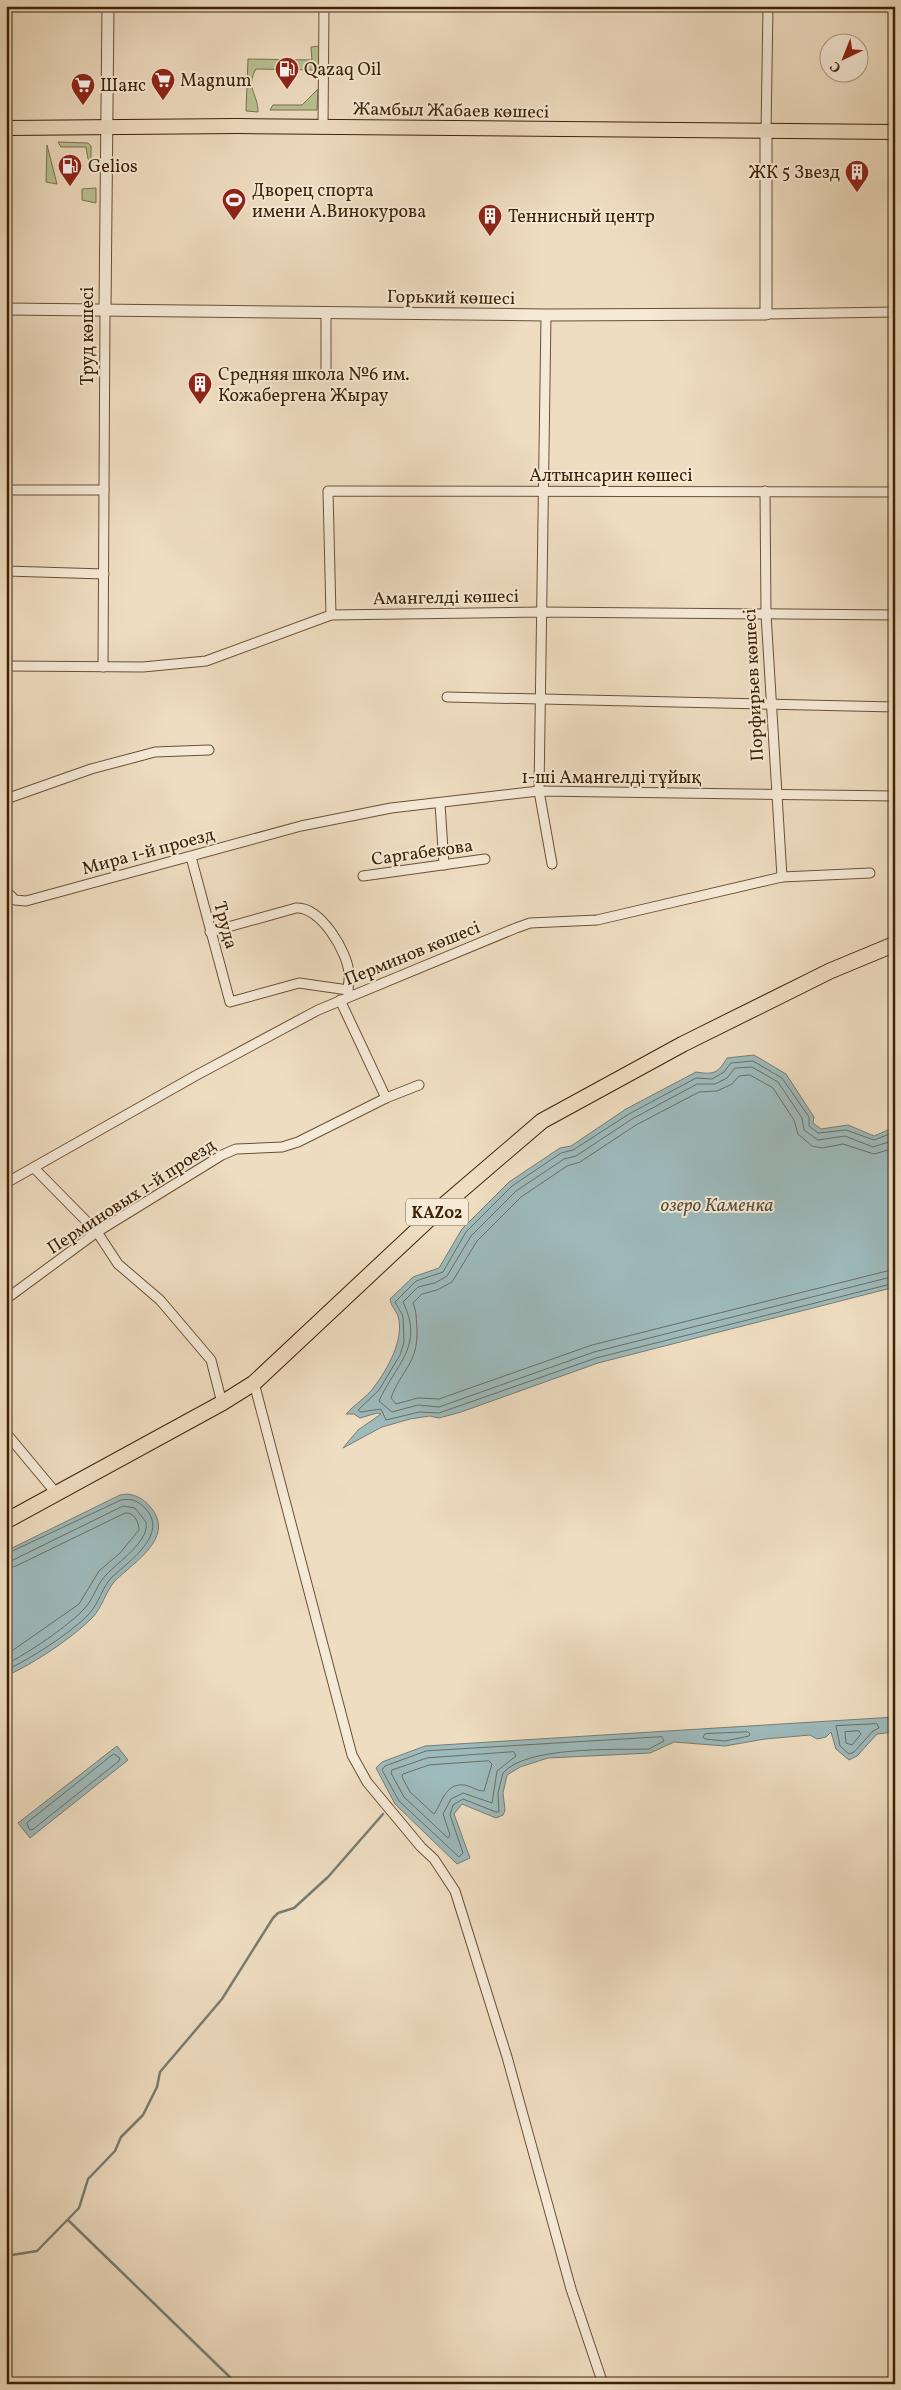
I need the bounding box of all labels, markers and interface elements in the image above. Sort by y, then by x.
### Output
north arrow [818,32,868,82]
fuel station icon: Qazaq Oil [274,56,300,90]
text: С [826,56,846,76]
place label: Qazaq Oil [304,58,382,83]
supermarket icon: Magnum [150,67,176,101]
place label: Magnum [180,69,252,94]
supermarket icon: Шанс [70,72,96,106]
place label: Шанс [100,74,146,99]
street label: Жамбыл Жабаев көшесі [353,97,549,126]
fuel station icon: Gelios [57,153,83,187]
place label: Gelios [88,155,138,180]
building icon: ЖК 5 Звезд [844,159,870,193]
place label: ЖК 5 Звезд [749,161,840,186]
place label: Дворец спорта имени А.Винокурова [252,179,426,225]
sports icon: Дворец спорта имени А.Винокурова [221,187,247,221]
building icon: Теннисный центр [477,203,503,237]
place label: Теннисный центр [508,205,655,230]
street label: Горький көшесі [387,285,515,312]
street label: Труд көшесі [76,287,101,385]
place label: Средняя школа №6 им. Кожабергена Жырау [218,363,410,409]
building icon: Средняя школа №6 им. Кожабергена Жырау [187,371,213,405]
street label: Алтынсарин көшесі [529,464,693,489]
street label: Амангелді көшесі [373,585,519,612]
street label: Порфирьев көшесі [738,608,771,762]
street label: 1-ші Амангелді тұйық [521,766,701,791]
street label: Мира 1-й проезд [79,823,217,882]
street label: Саргабекова [370,834,475,873]
street label: Труда [206,899,243,952]
street label: Перминов көшесі [341,916,484,993]
street label: Перминовых 1-й проезд [43,1133,221,1261]
water label: озеро Каменка [661,1193,773,1219]
road number: KAZ02 [406,1198,468,1226]

